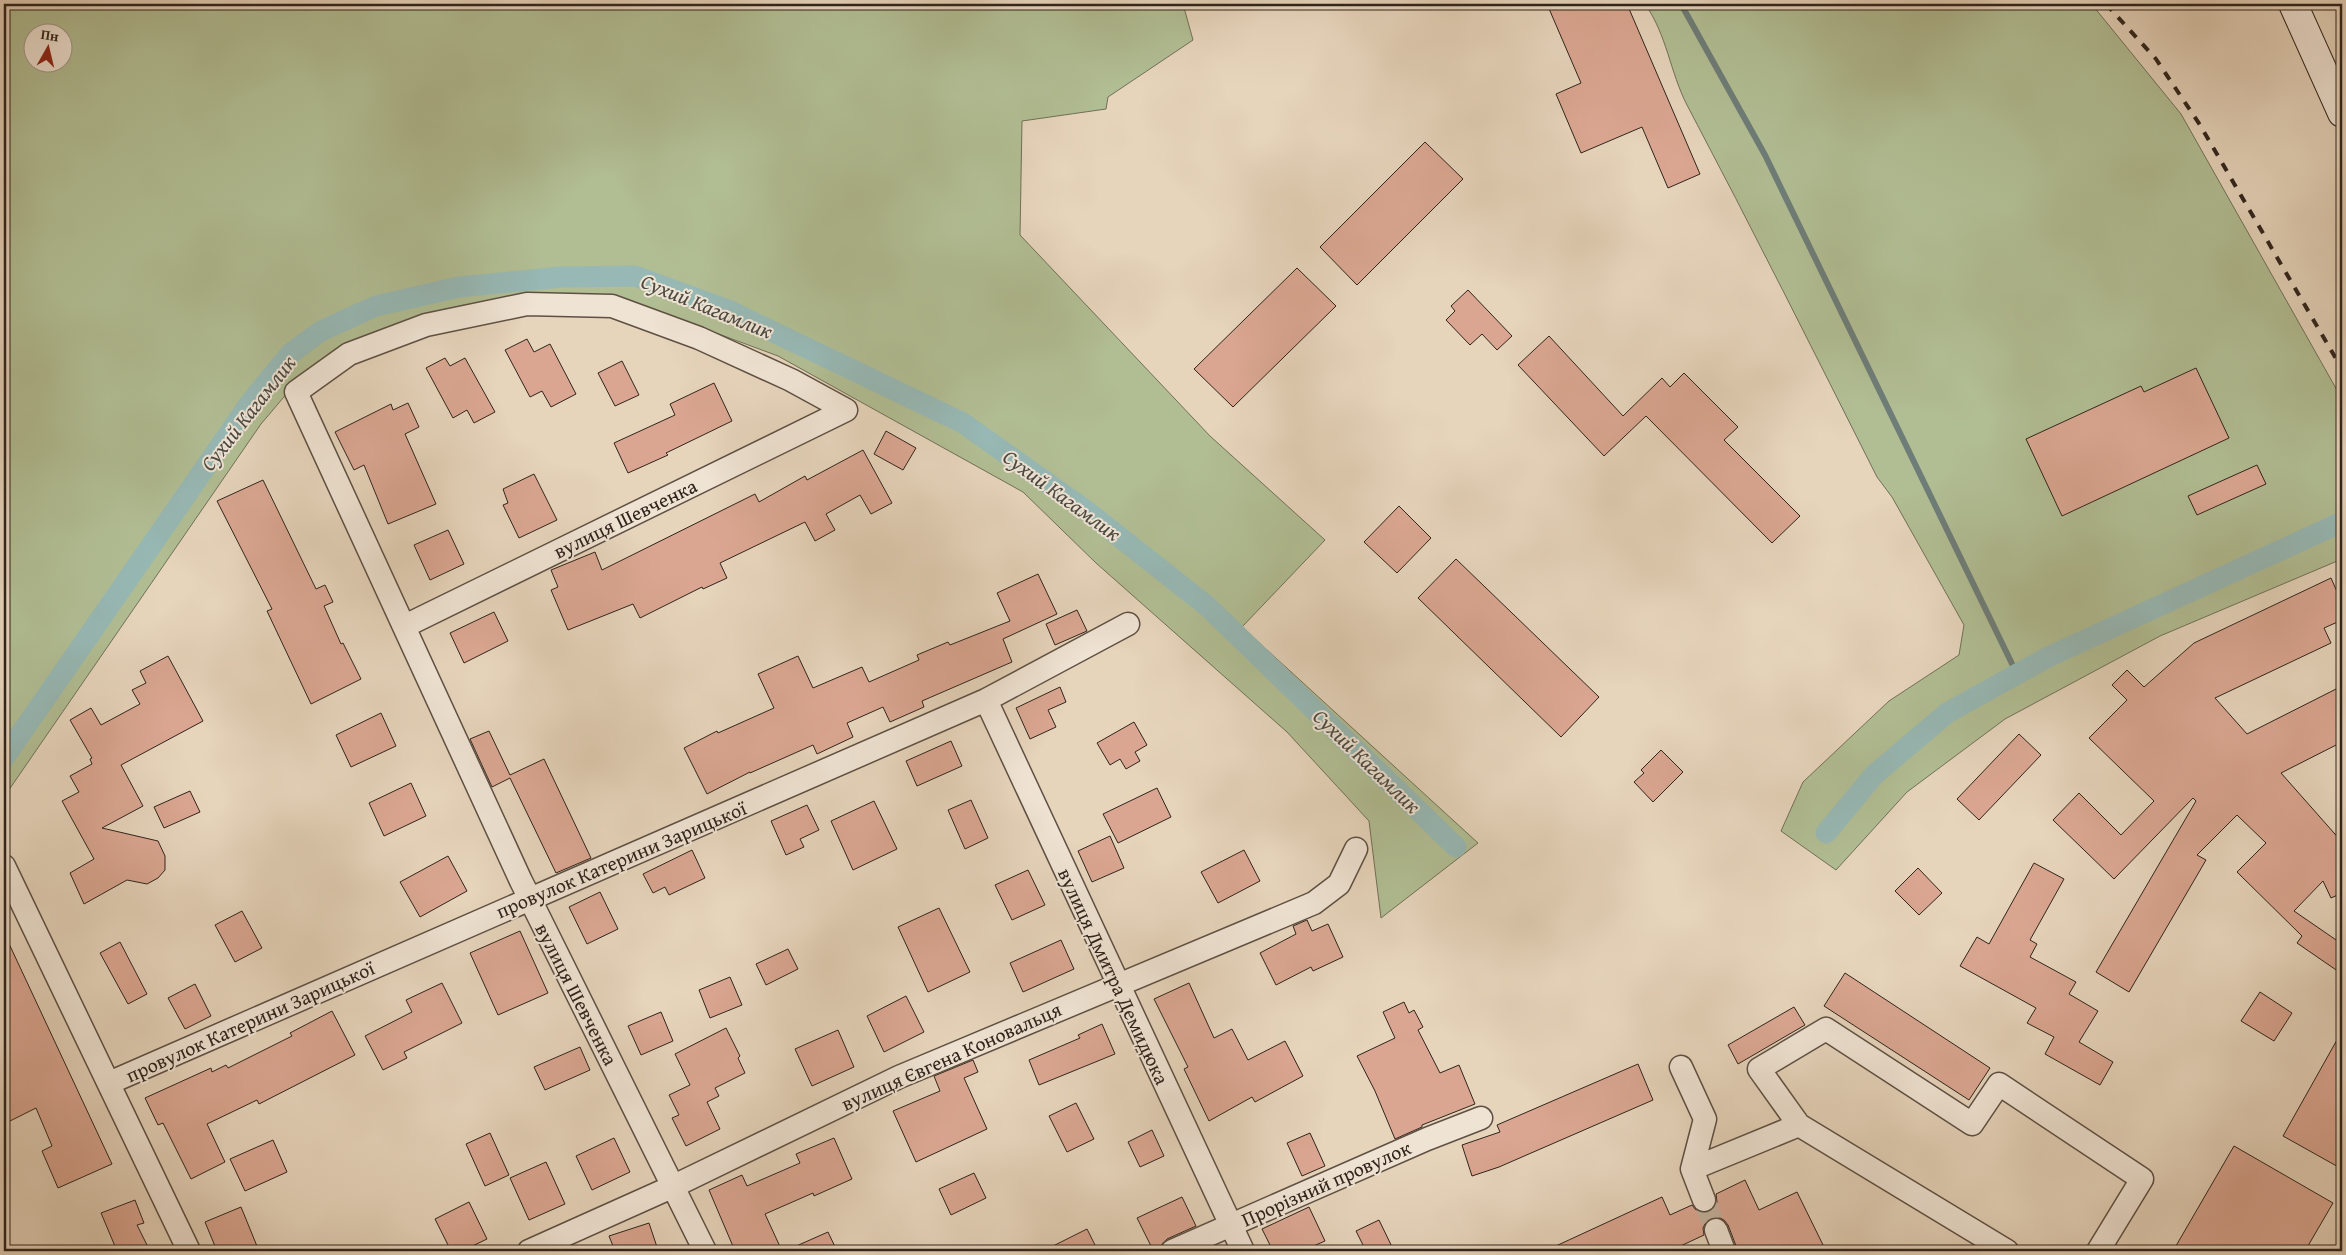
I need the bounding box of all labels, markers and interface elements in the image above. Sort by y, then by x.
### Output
north arrow [22,22,72,72]
text: Пн [39,24,61,46]
water label: Сухий Кагамлик [637,265,777,347]
water label: Сухий Кагамлик [193,348,303,478]
water label: Сухий Кагамлик [996,441,1128,549]
street label: вулиця Шевченка [548,471,702,565]
water label: Сухий Кагамлик [1306,701,1428,821]
street label: провулок Катерини Зарицької [491,793,751,925]
street label: вулиця Дмитра Демидюка [1051,863,1177,1089]
street label: вулиця Шевченка [529,918,626,1071]
street label: провулок Катерини Зарицької [121,953,379,1089]
street label: вулиця Євгена Коновальця [836,994,1066,1118]
street label: Прорізний провулок [1237,1132,1416,1233]

